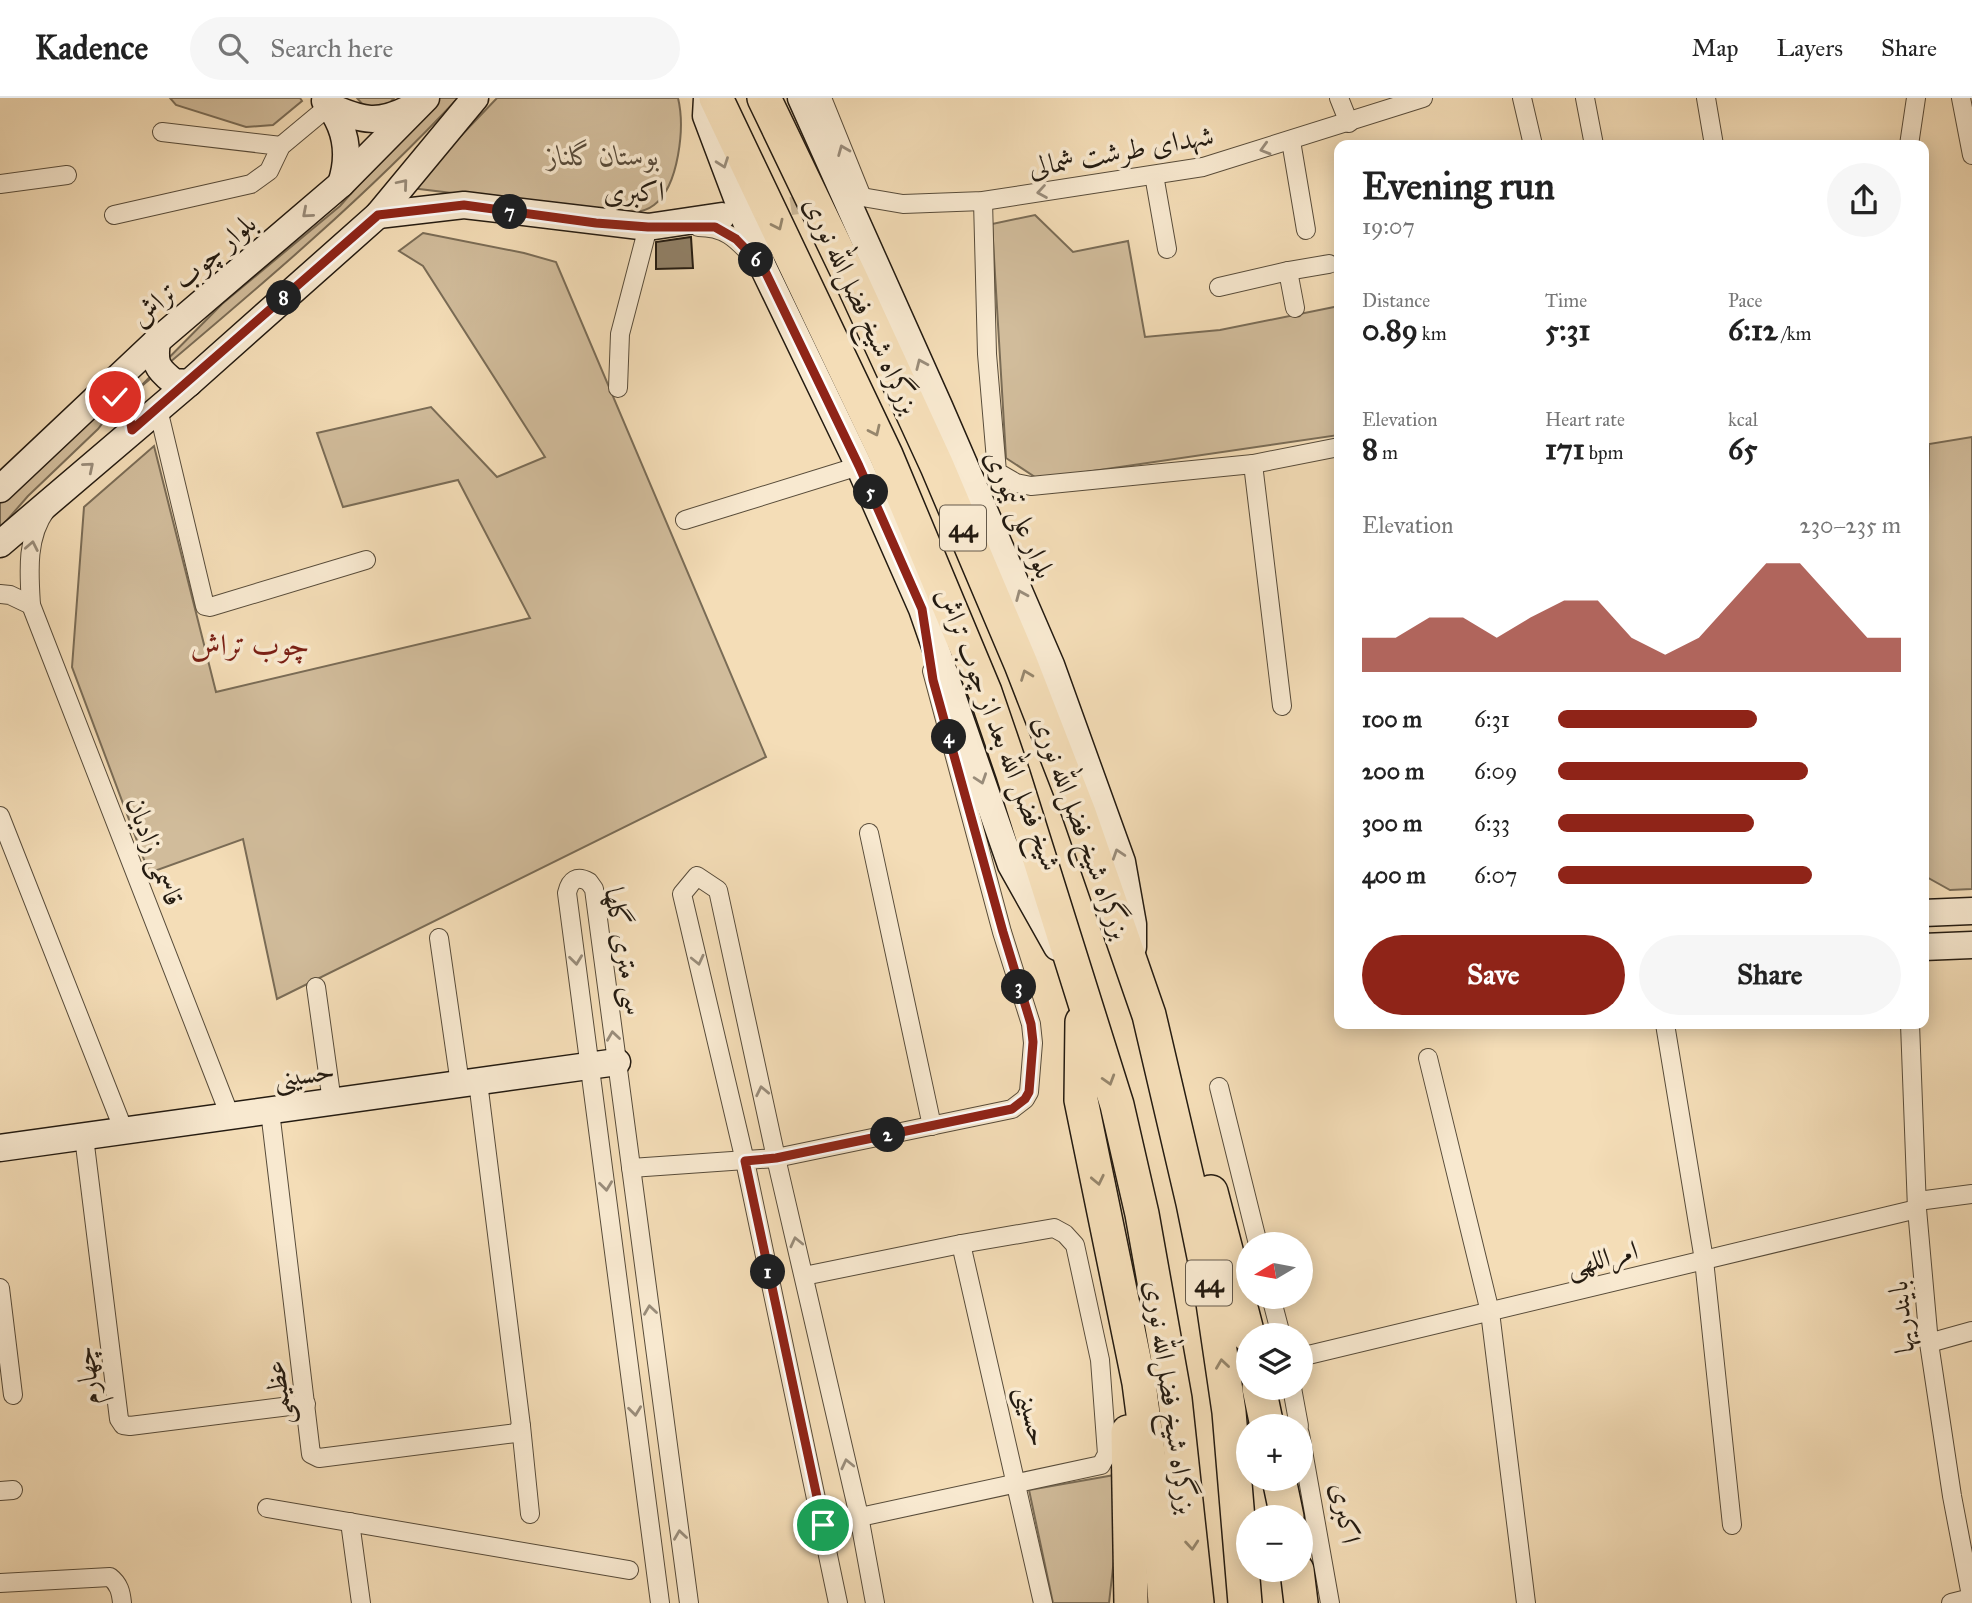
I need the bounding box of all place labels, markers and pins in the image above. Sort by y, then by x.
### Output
pin: 7 [492,194,528,230]
pin: 6 [738,242,774,278]
pin: 8 [266,280,302,316]
pin [85,367,145,427]
pin: 5 [854,474,888,510]
pin: 4 [932,720,967,754]
pin: 3 [1002,970,1036,1004]
pin: 2 [870,1118,906,1152]
pin: 1 [750,1254,786,1290]
pin [793,1495,853,1555]

